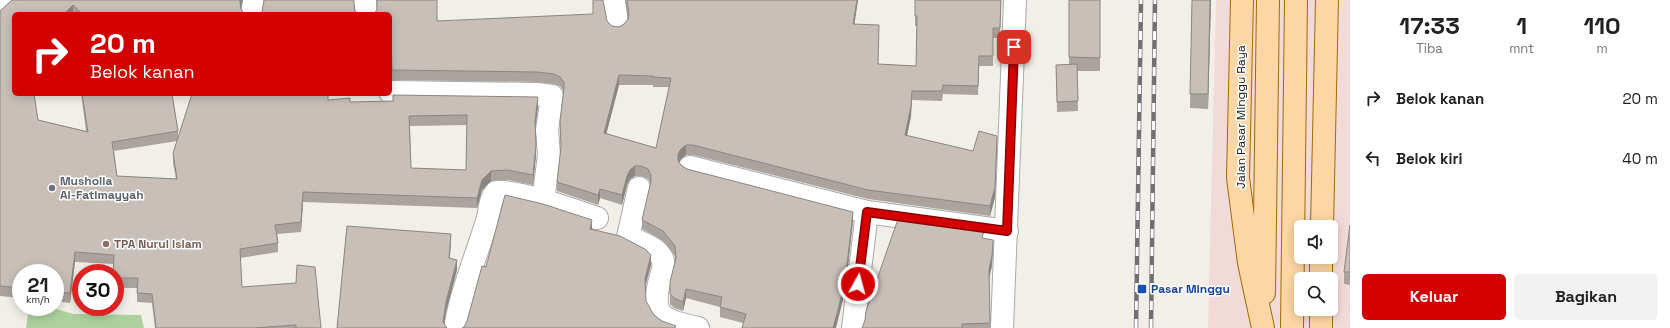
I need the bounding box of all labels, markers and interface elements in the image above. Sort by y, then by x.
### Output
text: 17:33 [1399,10,1460,41]
text: 1 [1516,10,1527,41]
text: 110 [1583,10,1621,41]
text: 20 m [90,25,156,61]
icon: right [24,28,76,80]
pin [997,30,1031,64]
icon: arrive [1003,36,1025,58]
text: Tiba [1416,40,1443,57]
text: mnt [1509,40,1534,57]
text: m [1596,40,1608,57]
street label: Jalan Pasar Minggu Raya [1233,45,1249,189]
text: Belok kanan [90,60,195,83]
icon: right [1362,87,1384,109]
text: Belok kanan [1396,89,1484,108]
text: 20 m [1623,89,1658,108]
icon: left [1362,147,1384,169]
text: Belok kiri [1396,149,1462,168]
text: 40 m [1622,149,1658,168]
place label: Musholla Al-Fatimayyah [60,173,144,203]
marker: Musholla Al-Fatimayyah [47,183,57,193]
map controls [1294,220,1338,316]
button: sound [1294,220,1338,264]
place label: TPA Nurul Islam [114,236,202,252]
marker: TPA Nurul Islam [101,239,111,249]
position arrow [837,263,879,305]
speed limit sign: 30 [72,264,124,316]
text: 21 [28,272,48,298]
button: search [1294,272,1338,316]
button: Keluar [1362,274,1506,320]
button: Bagikan [1514,274,1658,320]
place label: Pasar Minggu [1151,281,1230,297]
marker: Pasar Minggu [1136,283,1148,295]
text: km/h [26,293,50,306]

